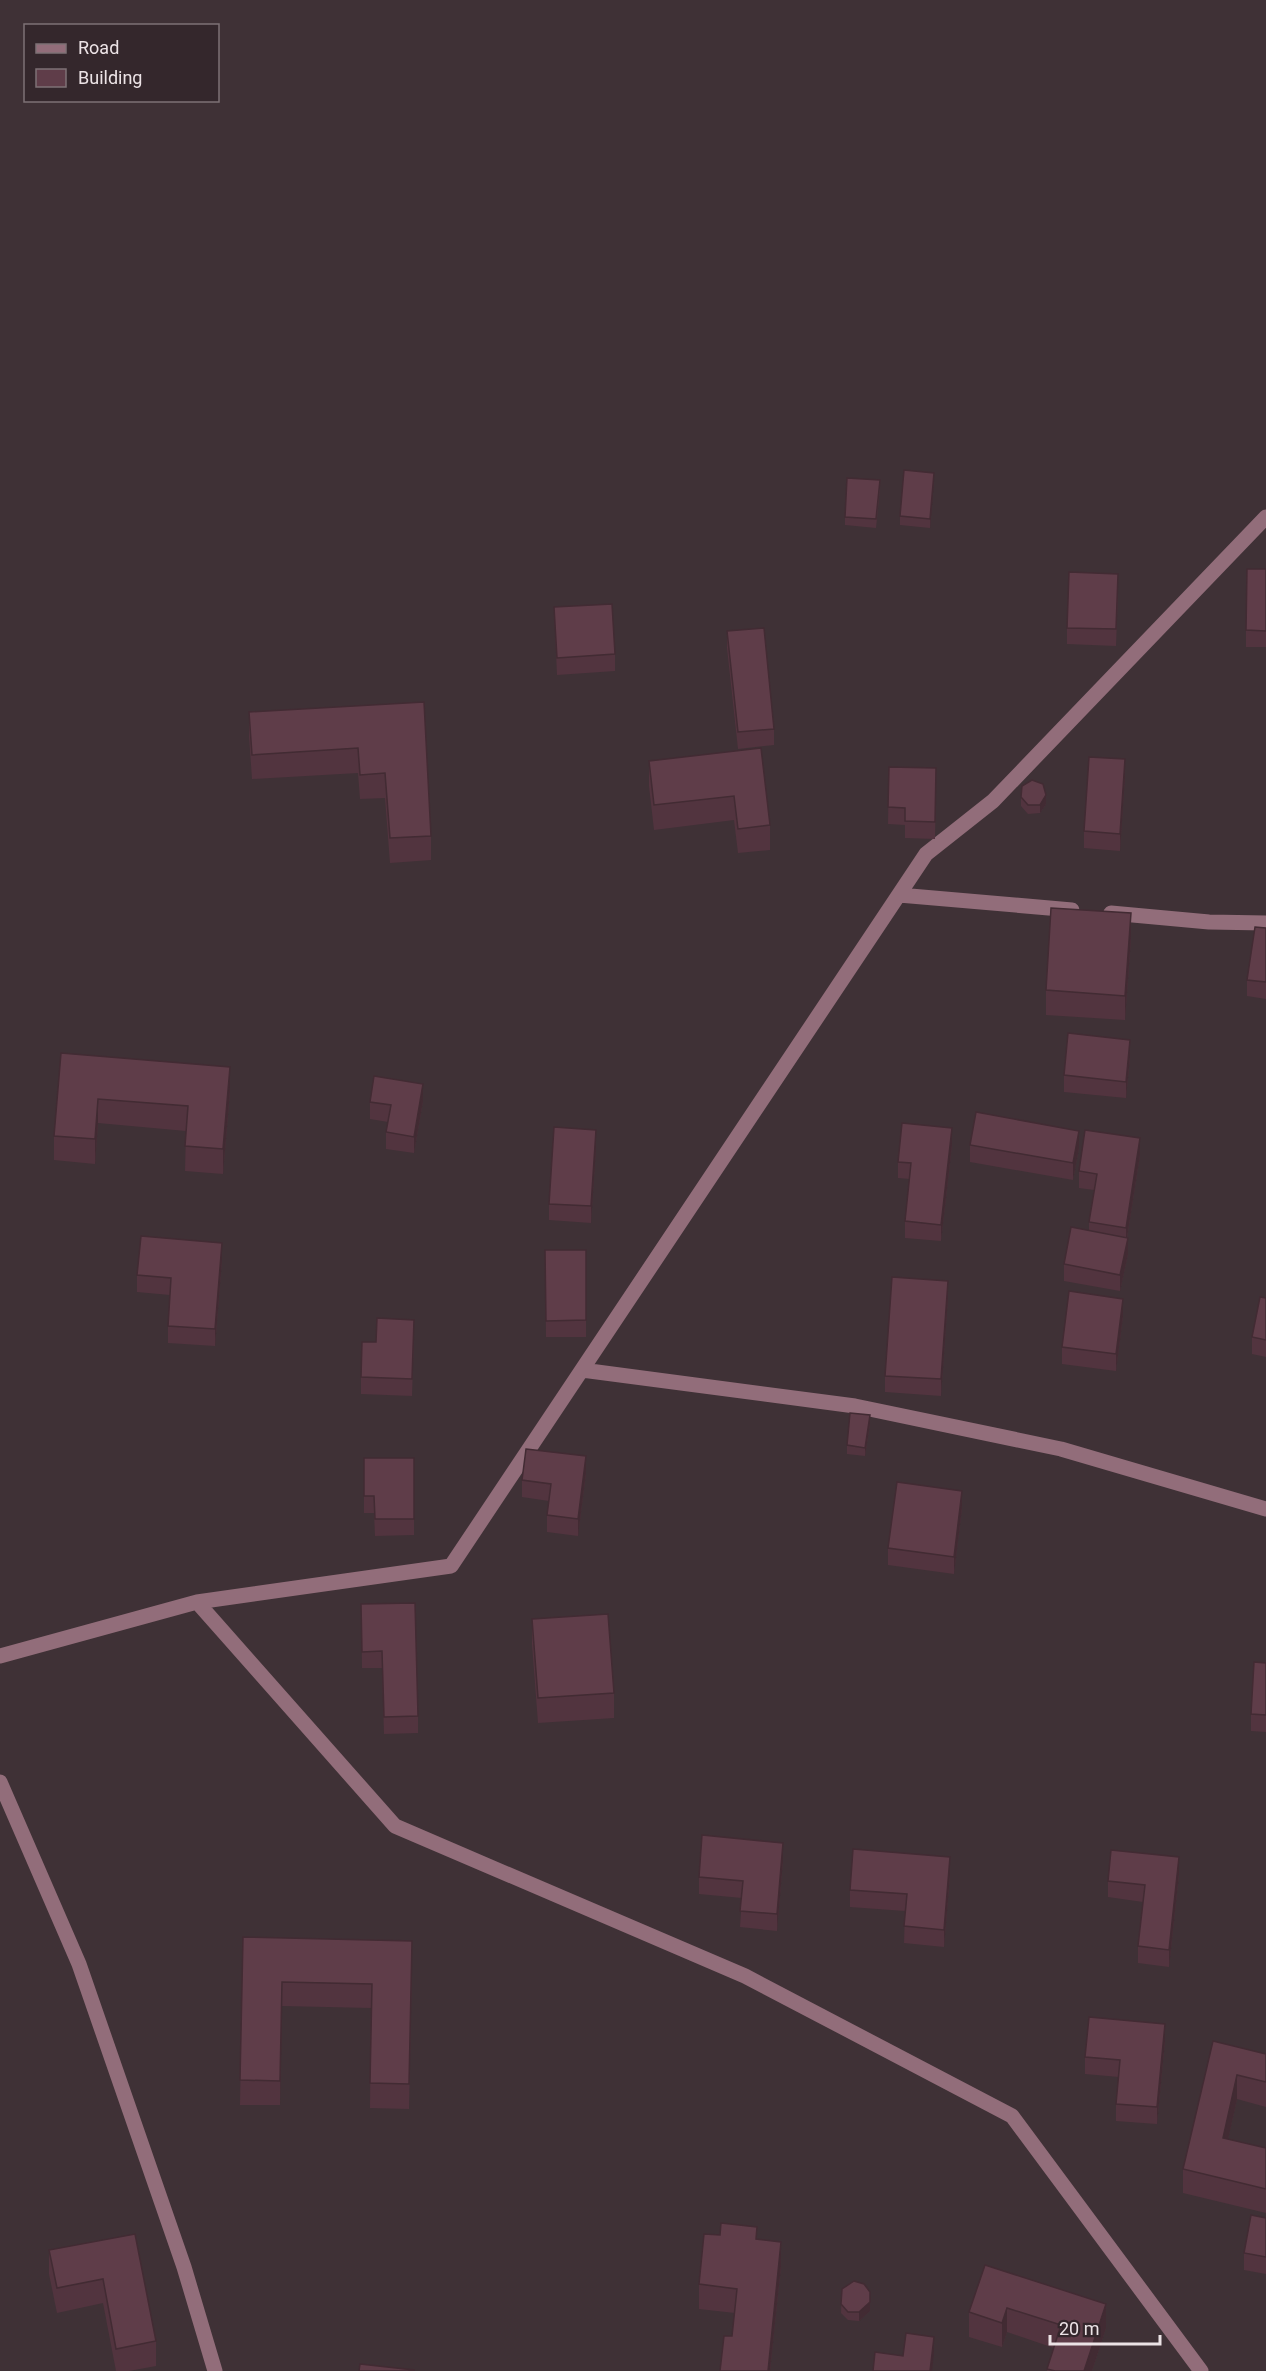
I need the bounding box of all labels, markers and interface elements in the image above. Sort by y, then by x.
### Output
legend [24,24,219,102]
text: Road [78,37,119,58]
text: Building [78,67,142,88]
scale bar [1050,2308,1160,2346]
text: 20 m [1059,2318,1099,2339]

